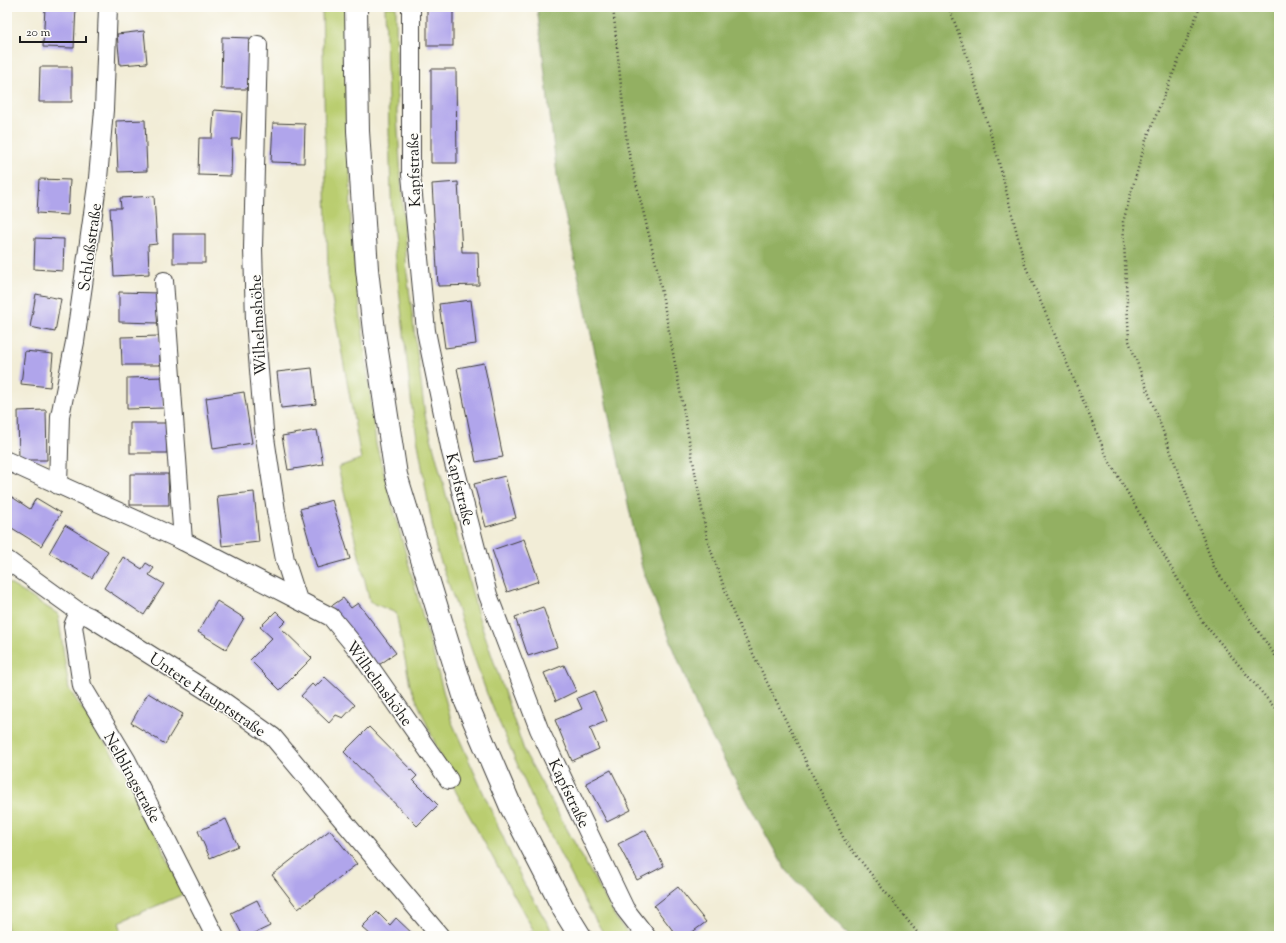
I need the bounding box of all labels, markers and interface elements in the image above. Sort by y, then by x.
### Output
scale bar [20,18,86,44]
text: 20 m [26,24,51,42]
street label: Kapfstraße [403,132,428,207]
street label: Schloßstraße [74,202,109,293]
street label: Wilhelmshöhe [245,274,274,376]
street label: Kapfstraße [438,451,479,528]
street label: Wilhelmshöhe [339,637,417,732]
street label: Untere Hauptstraße [144,648,270,744]
street label: Nelblingstraße [96,729,165,828]
street label: Kapfstraße [541,756,594,832]

